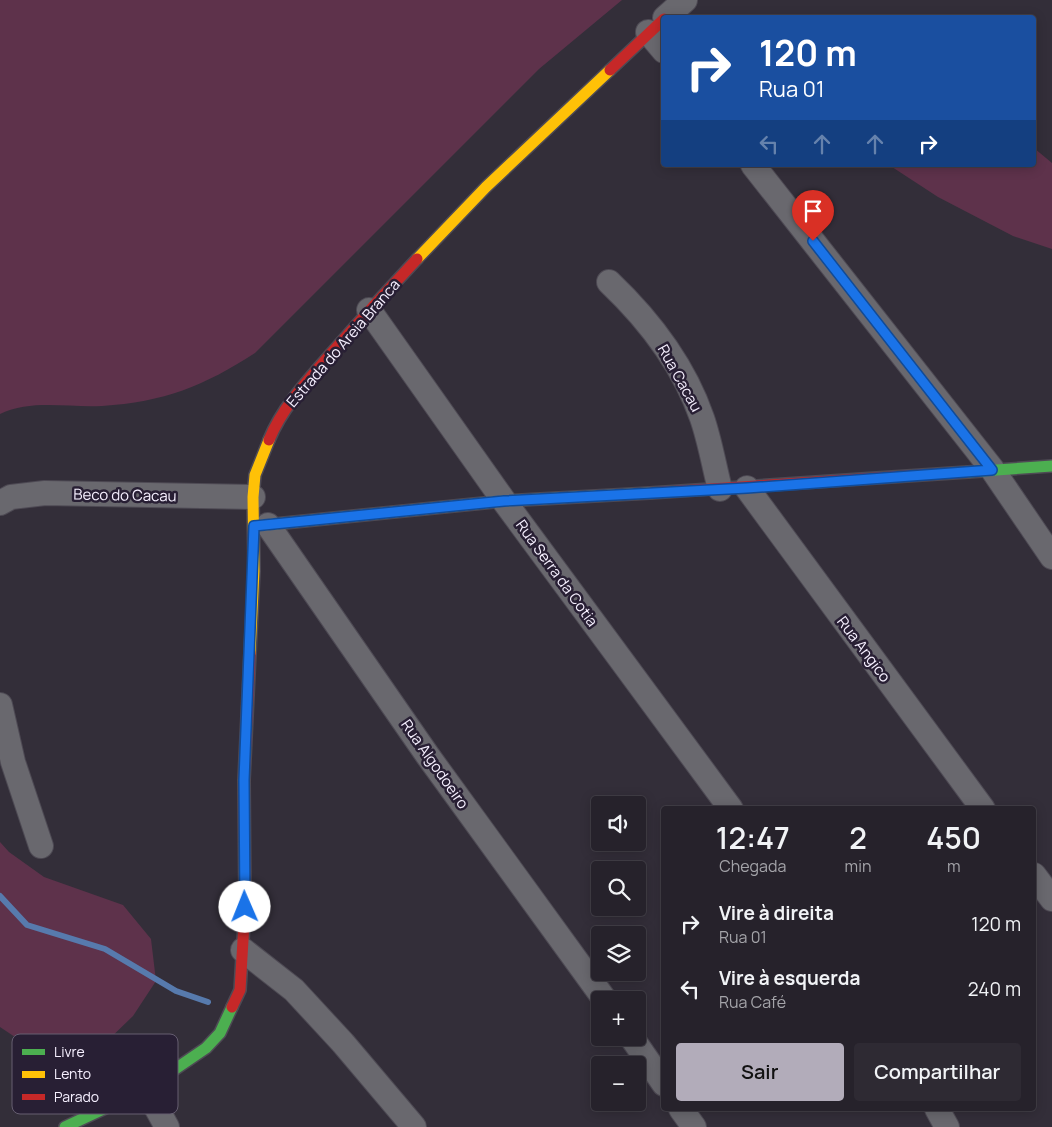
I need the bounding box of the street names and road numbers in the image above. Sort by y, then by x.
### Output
street label: Estrada do Areia Branca [282,274,404,412]
street label: Rua Cacau [653,340,707,416]
street label: Beco do Cacau [73,484,177,506]
street label: Rua Serra da Cotia [511,515,603,631]
street label: Rua Angico [832,612,896,686]
street label: Rua Algodoeiro [396,715,474,813]

